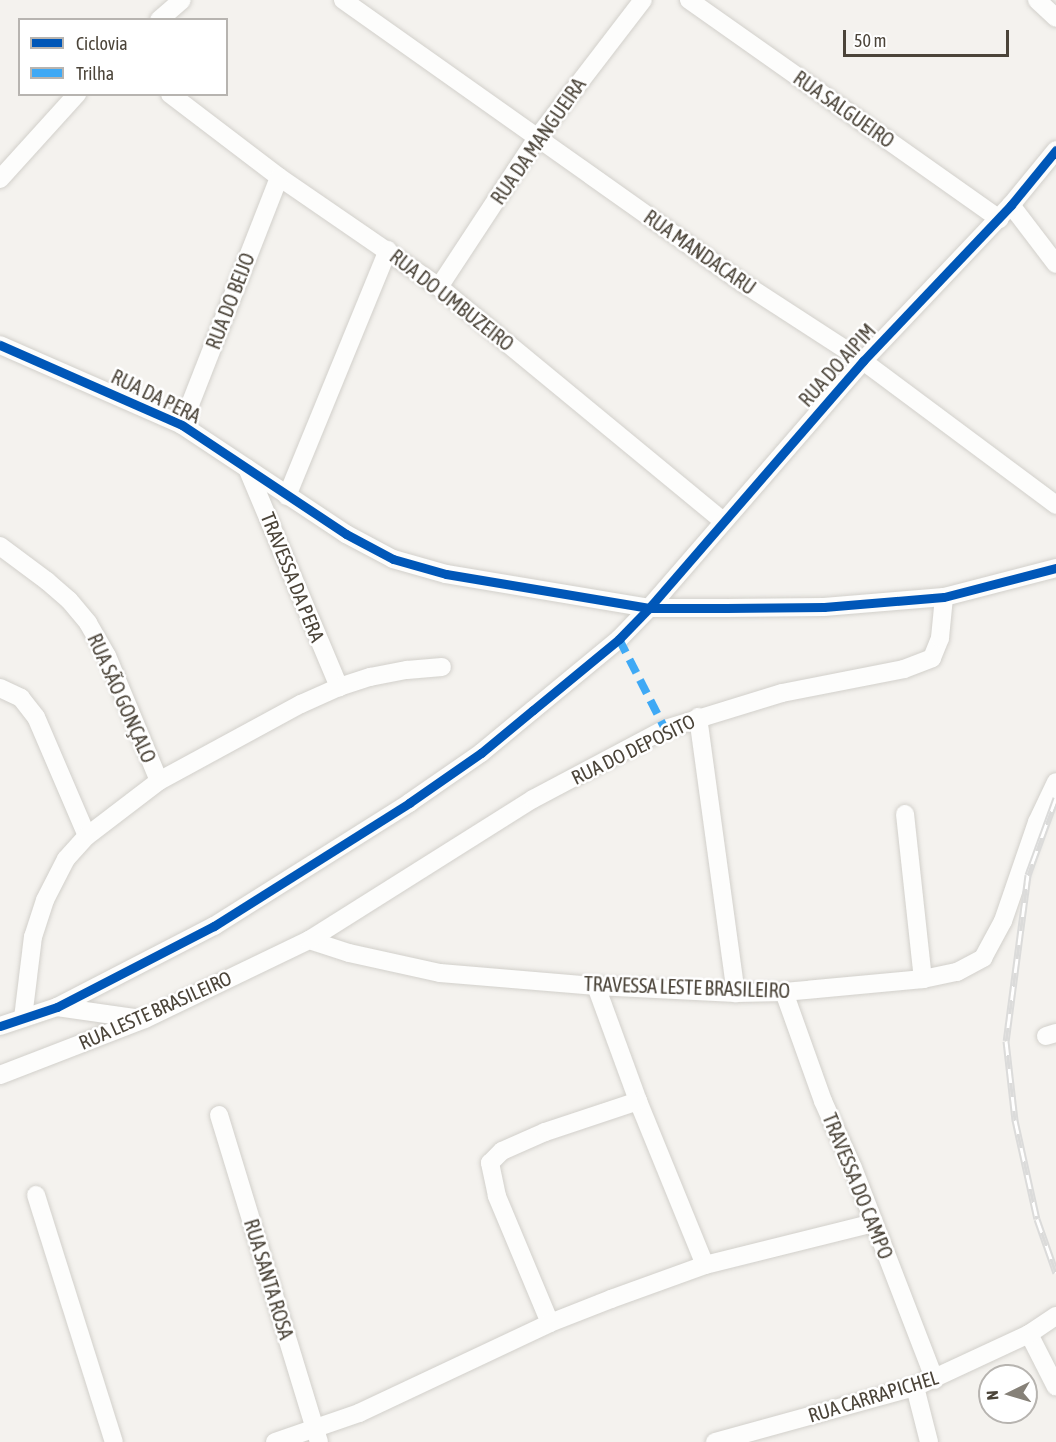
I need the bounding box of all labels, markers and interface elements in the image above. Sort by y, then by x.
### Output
legend [18,18,228,96]
scale bar [846,18,1012,56]
text: 50 m [854,30,886,51]
text: Ciclovia [76,33,128,54]
text: Trilha [76,63,114,84]
street label: RUA SALGUEIRO [789,66,899,152]
street label: RUA DA MANGUEIRA [485,73,591,209]
street label: RUA MANDACARU [639,205,761,299]
street label: RUA DO UMBUZEIRO [385,244,519,356]
street label: RUA DO BEIJO [201,249,259,353]
street label: RUA DO AIPIM [794,319,880,411]
street label: RUA DA PERA [108,364,204,428]
street label: TRAVESSA DA PERA [256,509,330,645]
street label: RUA SÃO GONÇALO [83,630,161,766]
street label: RUA DO DEPOSITO [567,709,699,789]
street label: RUA LESTE BRASILEIRO [75,966,235,1054]
street label: TRAVESSA LESTE BRASILEIRO [584,971,790,1003]
street label: TRAVESSA DO CAMPO [818,1110,898,1262]
street label: RUA SANTA ROSA [239,1216,299,1342]
north arrow [978,1364,1038,1424]
street label: RUA CARRAPICHEL [805,1365,941,1427]
text: N [983,1390,1001,1401]

